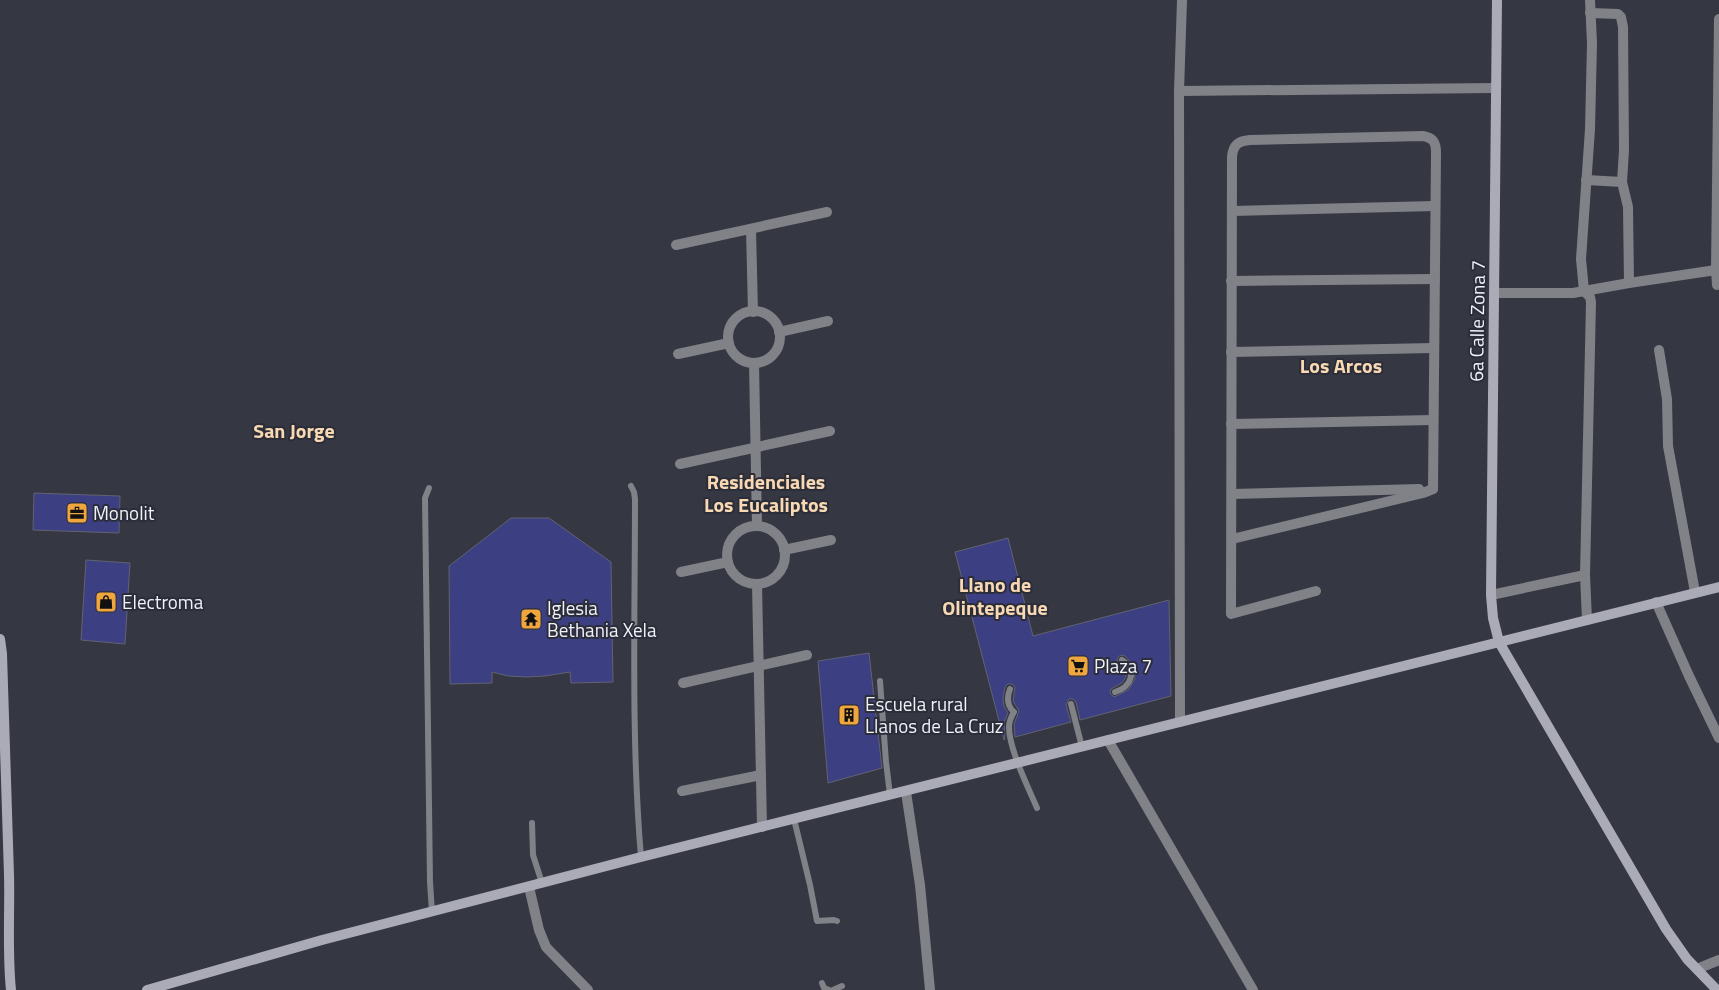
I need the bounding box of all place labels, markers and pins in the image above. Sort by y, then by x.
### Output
place label: Monolit [93,498,155,527]
office icon: Monolit [65,501,89,525]
place label: Electroma [122,587,204,616]
shop icon: Electroma [94,590,118,614]
place label: Iglesia Bethania Xela [547,593,657,644]
temple icon: Iglesia Bethania Xela [519,607,543,631]
place label: Plaza 7 [1094,651,1152,680]
supermarket icon: Plaza 7 [1066,654,1090,678]
place label: Escuela rural Llanos de La Cruz [865,689,1003,740]
building icon: Escuela rural Llanos de La Cruz [837,703,861,727]

